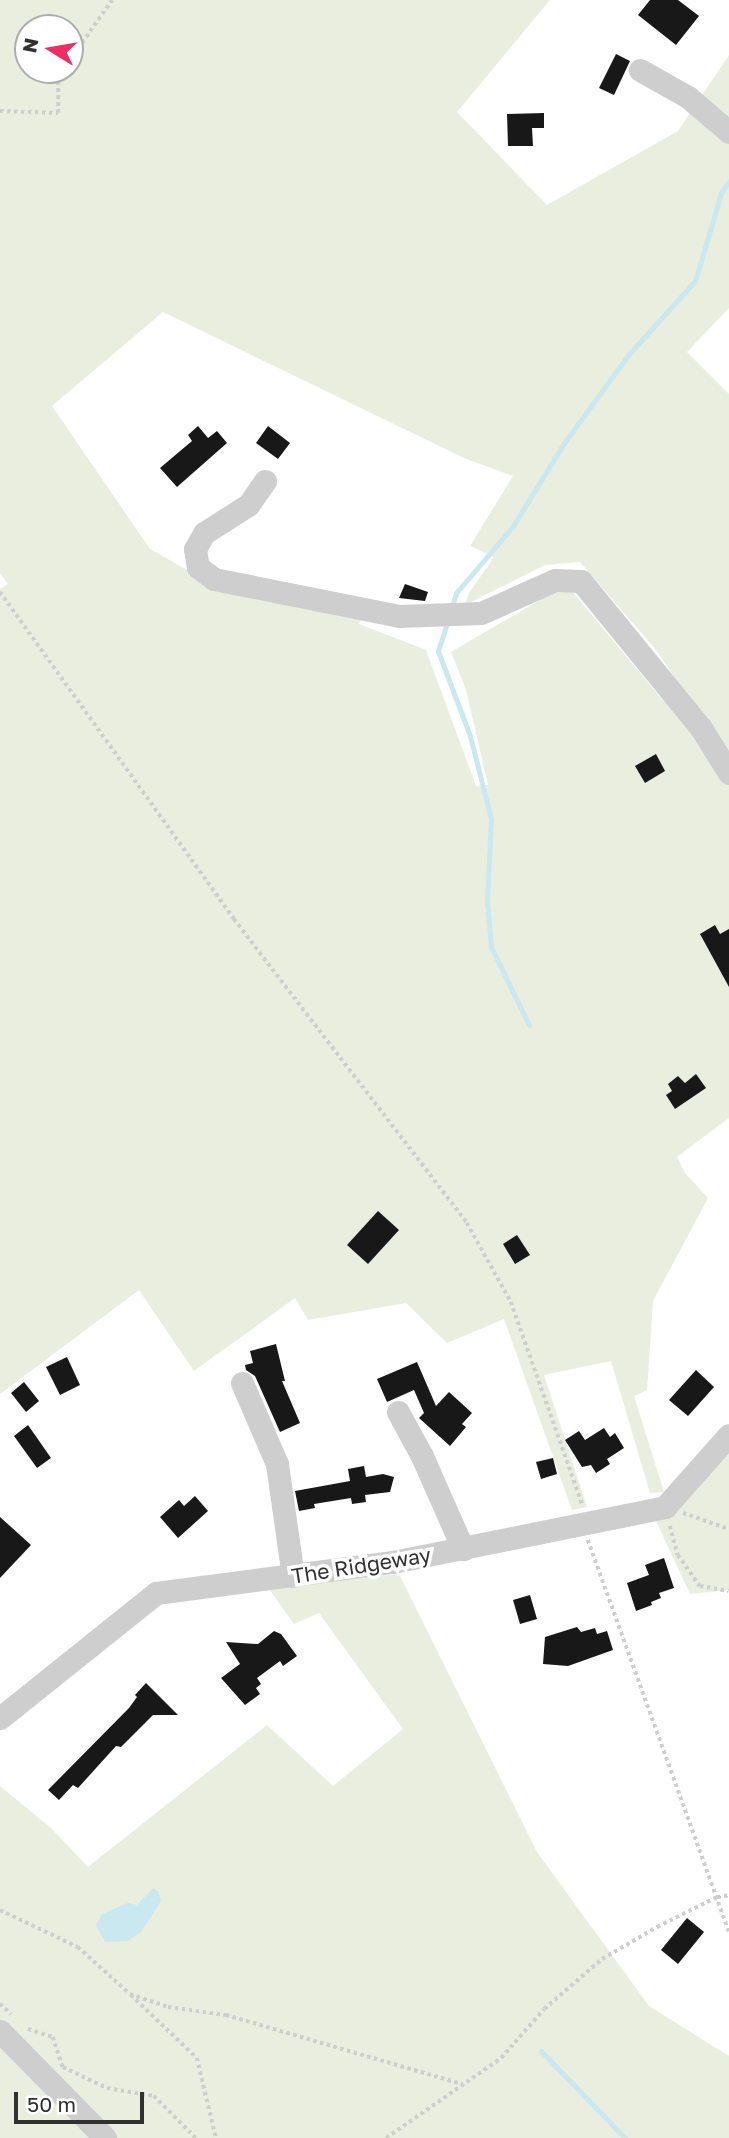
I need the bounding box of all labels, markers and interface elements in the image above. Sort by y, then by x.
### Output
north arrow [14,14,84,84]
text: N [17,36,43,55]
street label: The Ridgeway [289,1542,433,1588]
scale bar [18,2078,147,2122]
text: 50 m [27,2091,76,2117]

